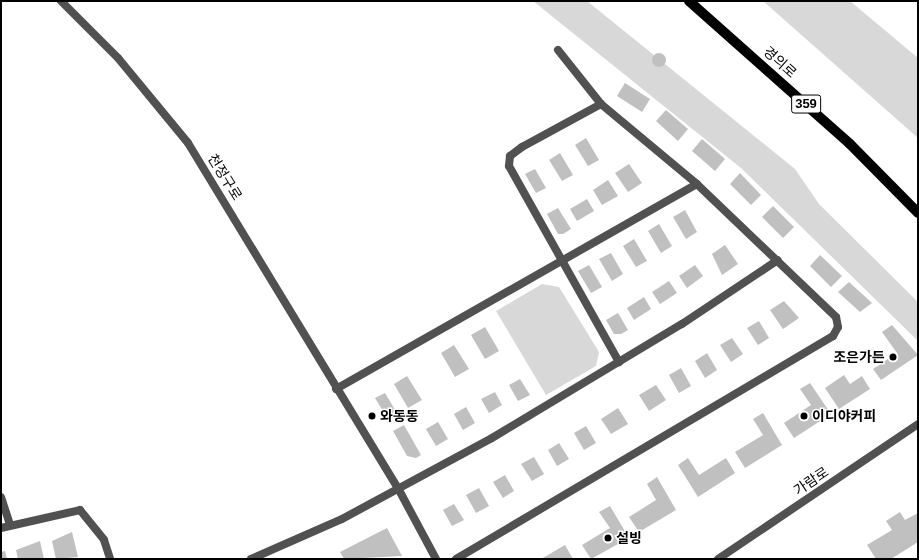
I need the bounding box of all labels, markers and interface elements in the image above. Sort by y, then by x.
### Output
street label: 경의로 [760,43,800,81]
road number: 359 [791,93,821,115]
street label: 천정구로 [204,151,246,203]
place label: 조은가든 [833,349,885,365]
marker: 조은가든 [888,352,898,362]
place label: 와동동 [380,408,419,424]
place label: 이디야커피 [812,408,876,424]
marker: 와동동 [367,411,377,421]
marker: 이디야커피 [799,411,809,421]
street label: 가람로 [790,463,832,499]
place label: 설빙 [616,530,642,546]
marker: 설빙 [603,533,613,543]

